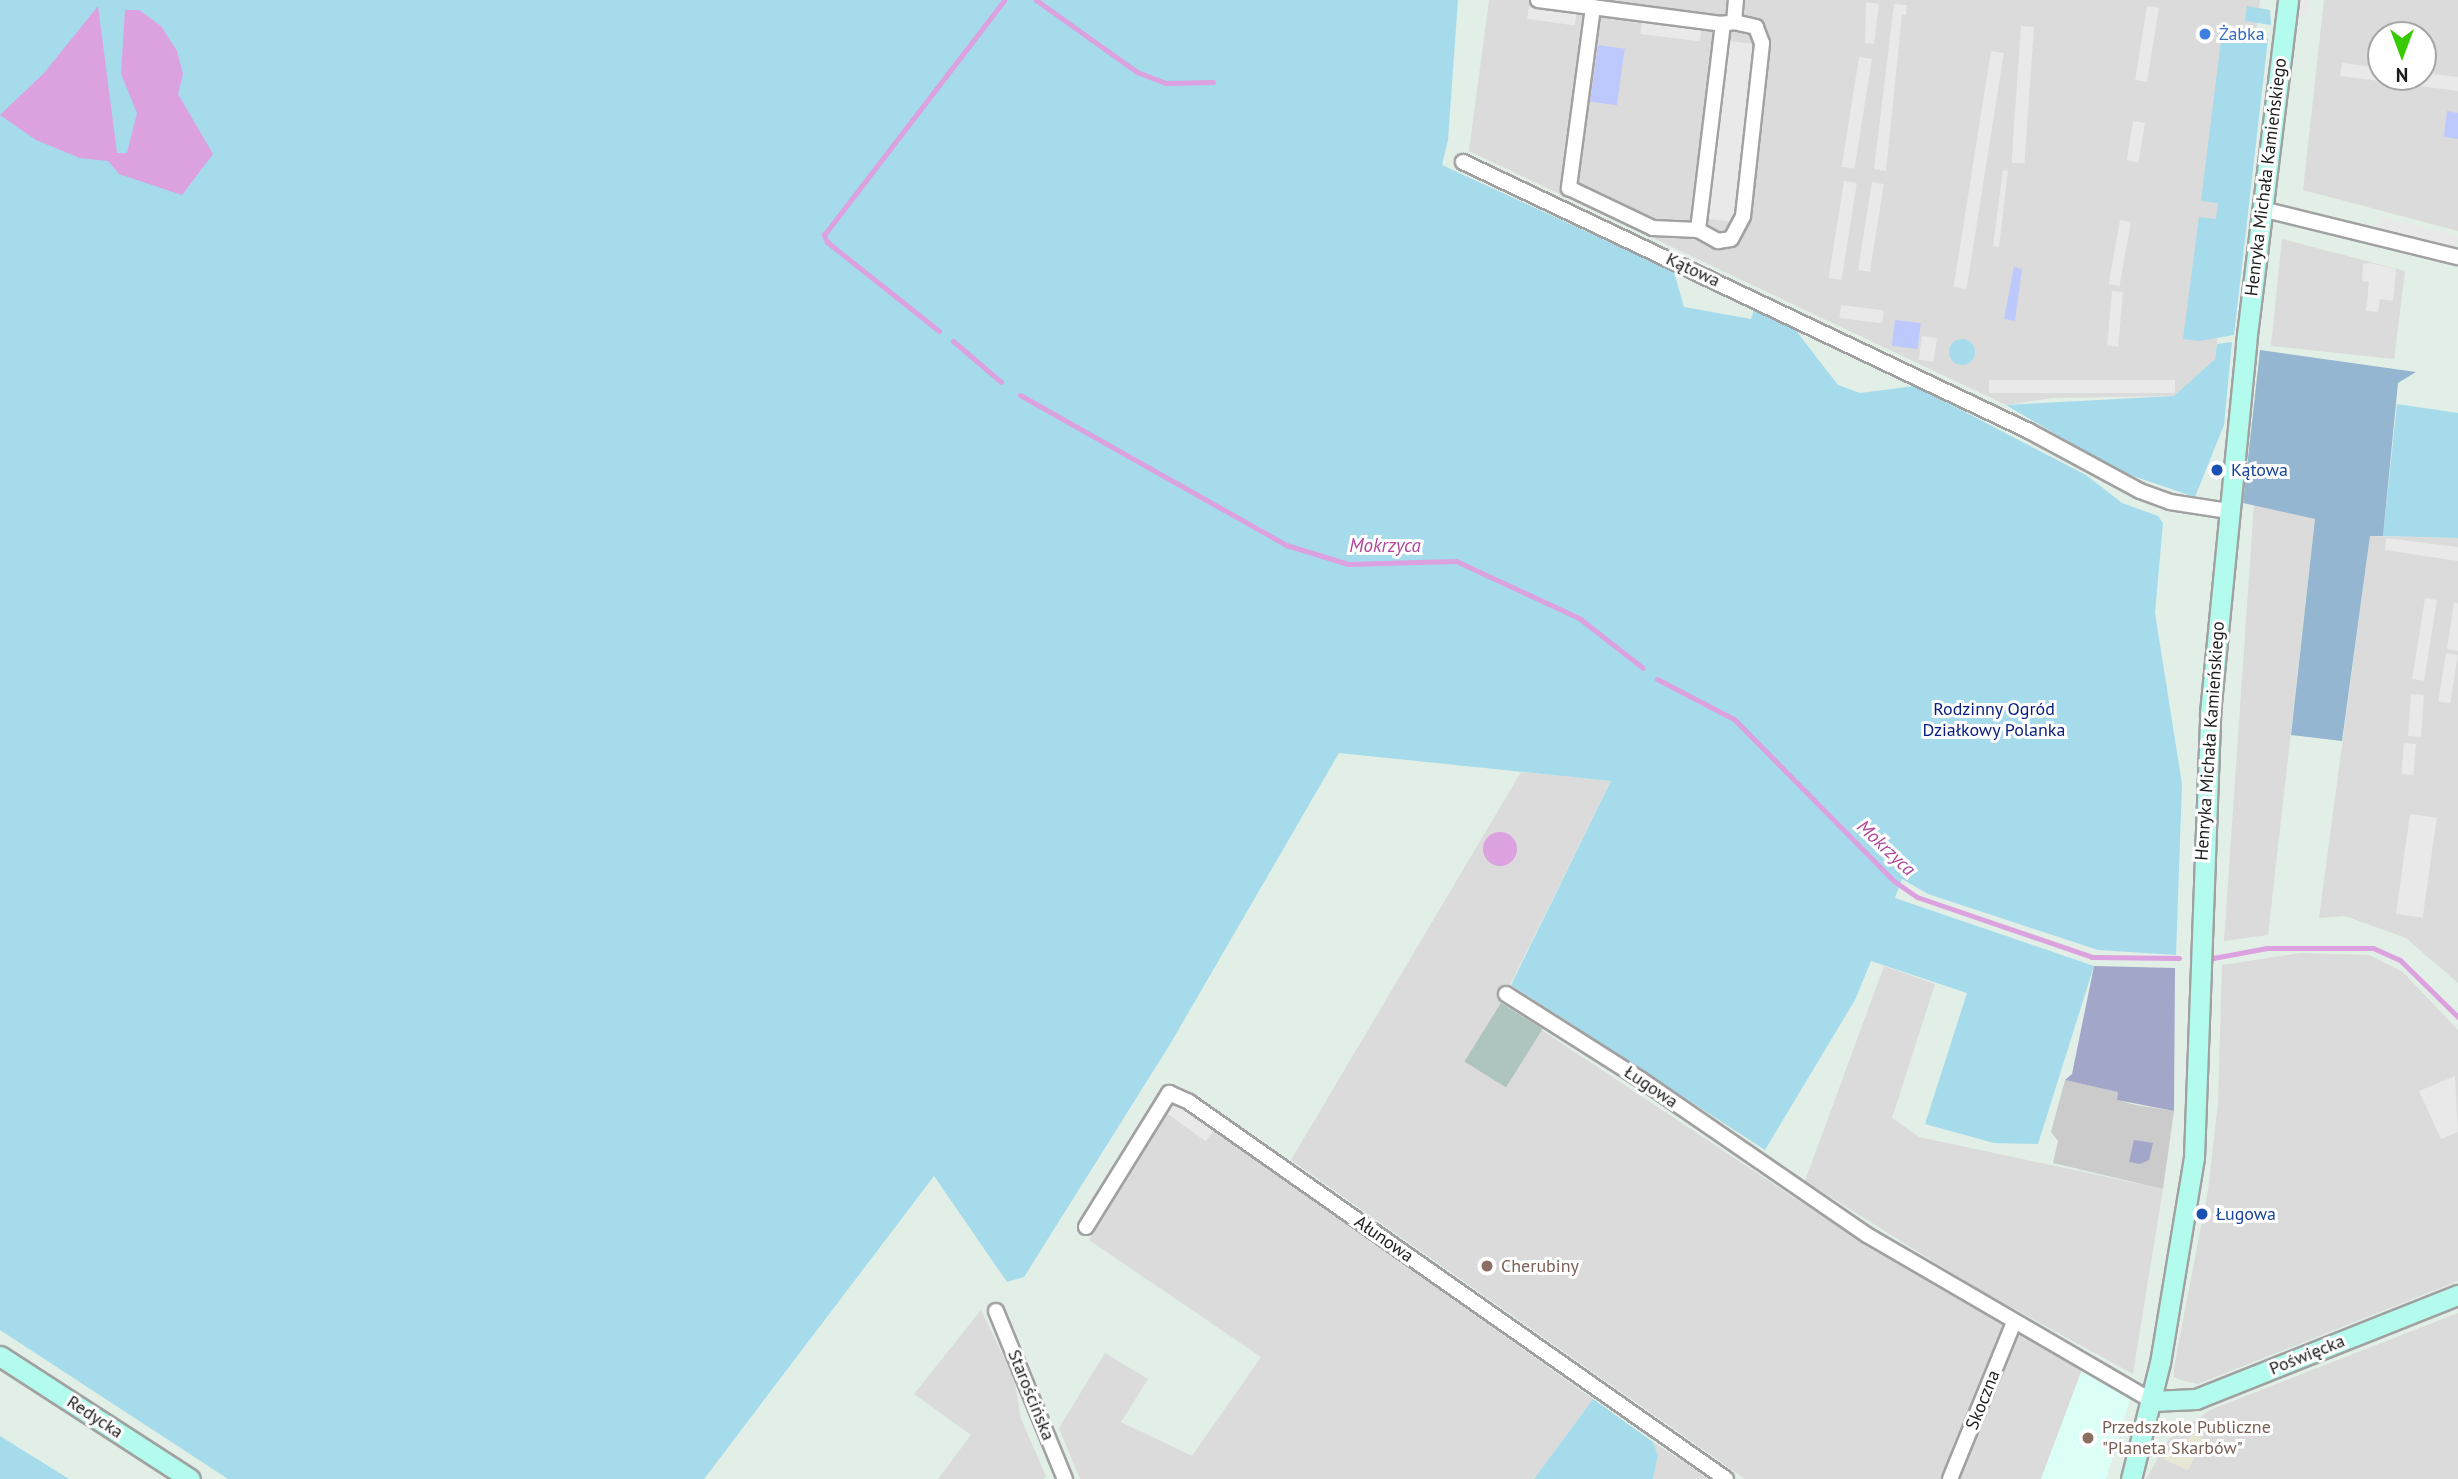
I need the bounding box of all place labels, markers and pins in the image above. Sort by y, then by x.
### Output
place label: Żabka [2219,23,2265,45]
marker: Żabka [2197,26,2213,42]
place label: Kątowa [2231,459,2288,481]
marker: Kątowa [2209,462,2225,478]
place label: Ługowa [2216,1203,2276,1225]
marker: Ługowa [2194,1206,2210,1222]
place label: Cherubiny [1501,1255,1579,1277]
marker: Cherubiny [1479,1258,1495,1274]
place label: Przedszkole Publiczne "Planeta Skarbów" [2102,1417,2271,1460]
marker: Przedszkole Publiczne "Planeta Skarbów" [2080,1430,2096,1446]

